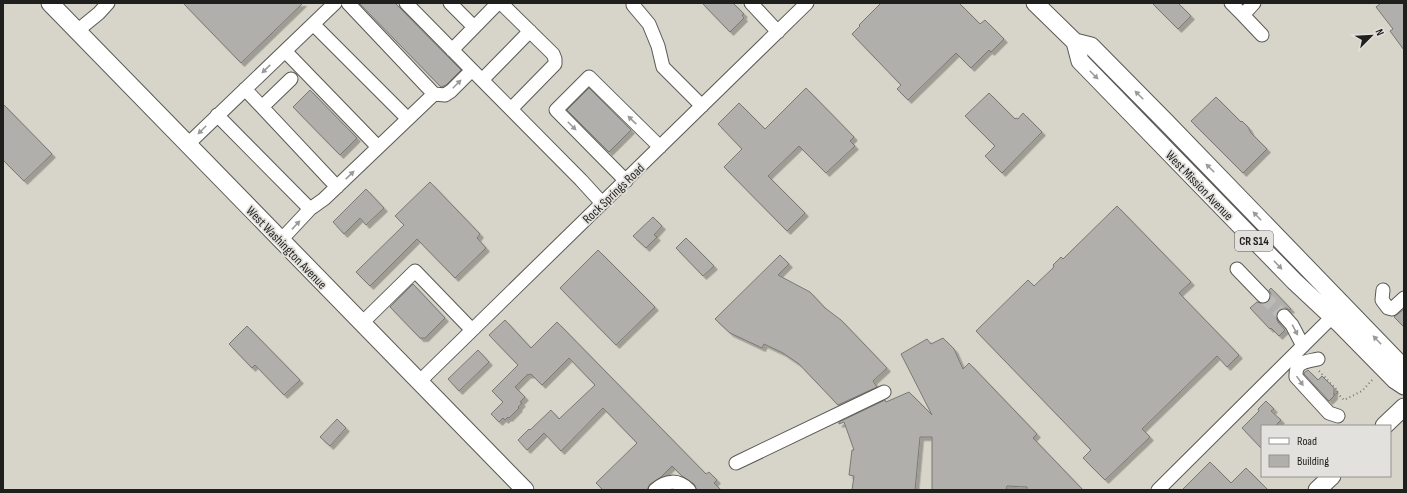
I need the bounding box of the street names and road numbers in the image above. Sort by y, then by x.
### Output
street label: West Mission Avenue [1162,148,1237,224]
street label: Rock Springs Road [579,160,648,227]
street label: West Washington Avenue [243,203,330,293]
road number: CR S14 [1235,231,1273,251]

